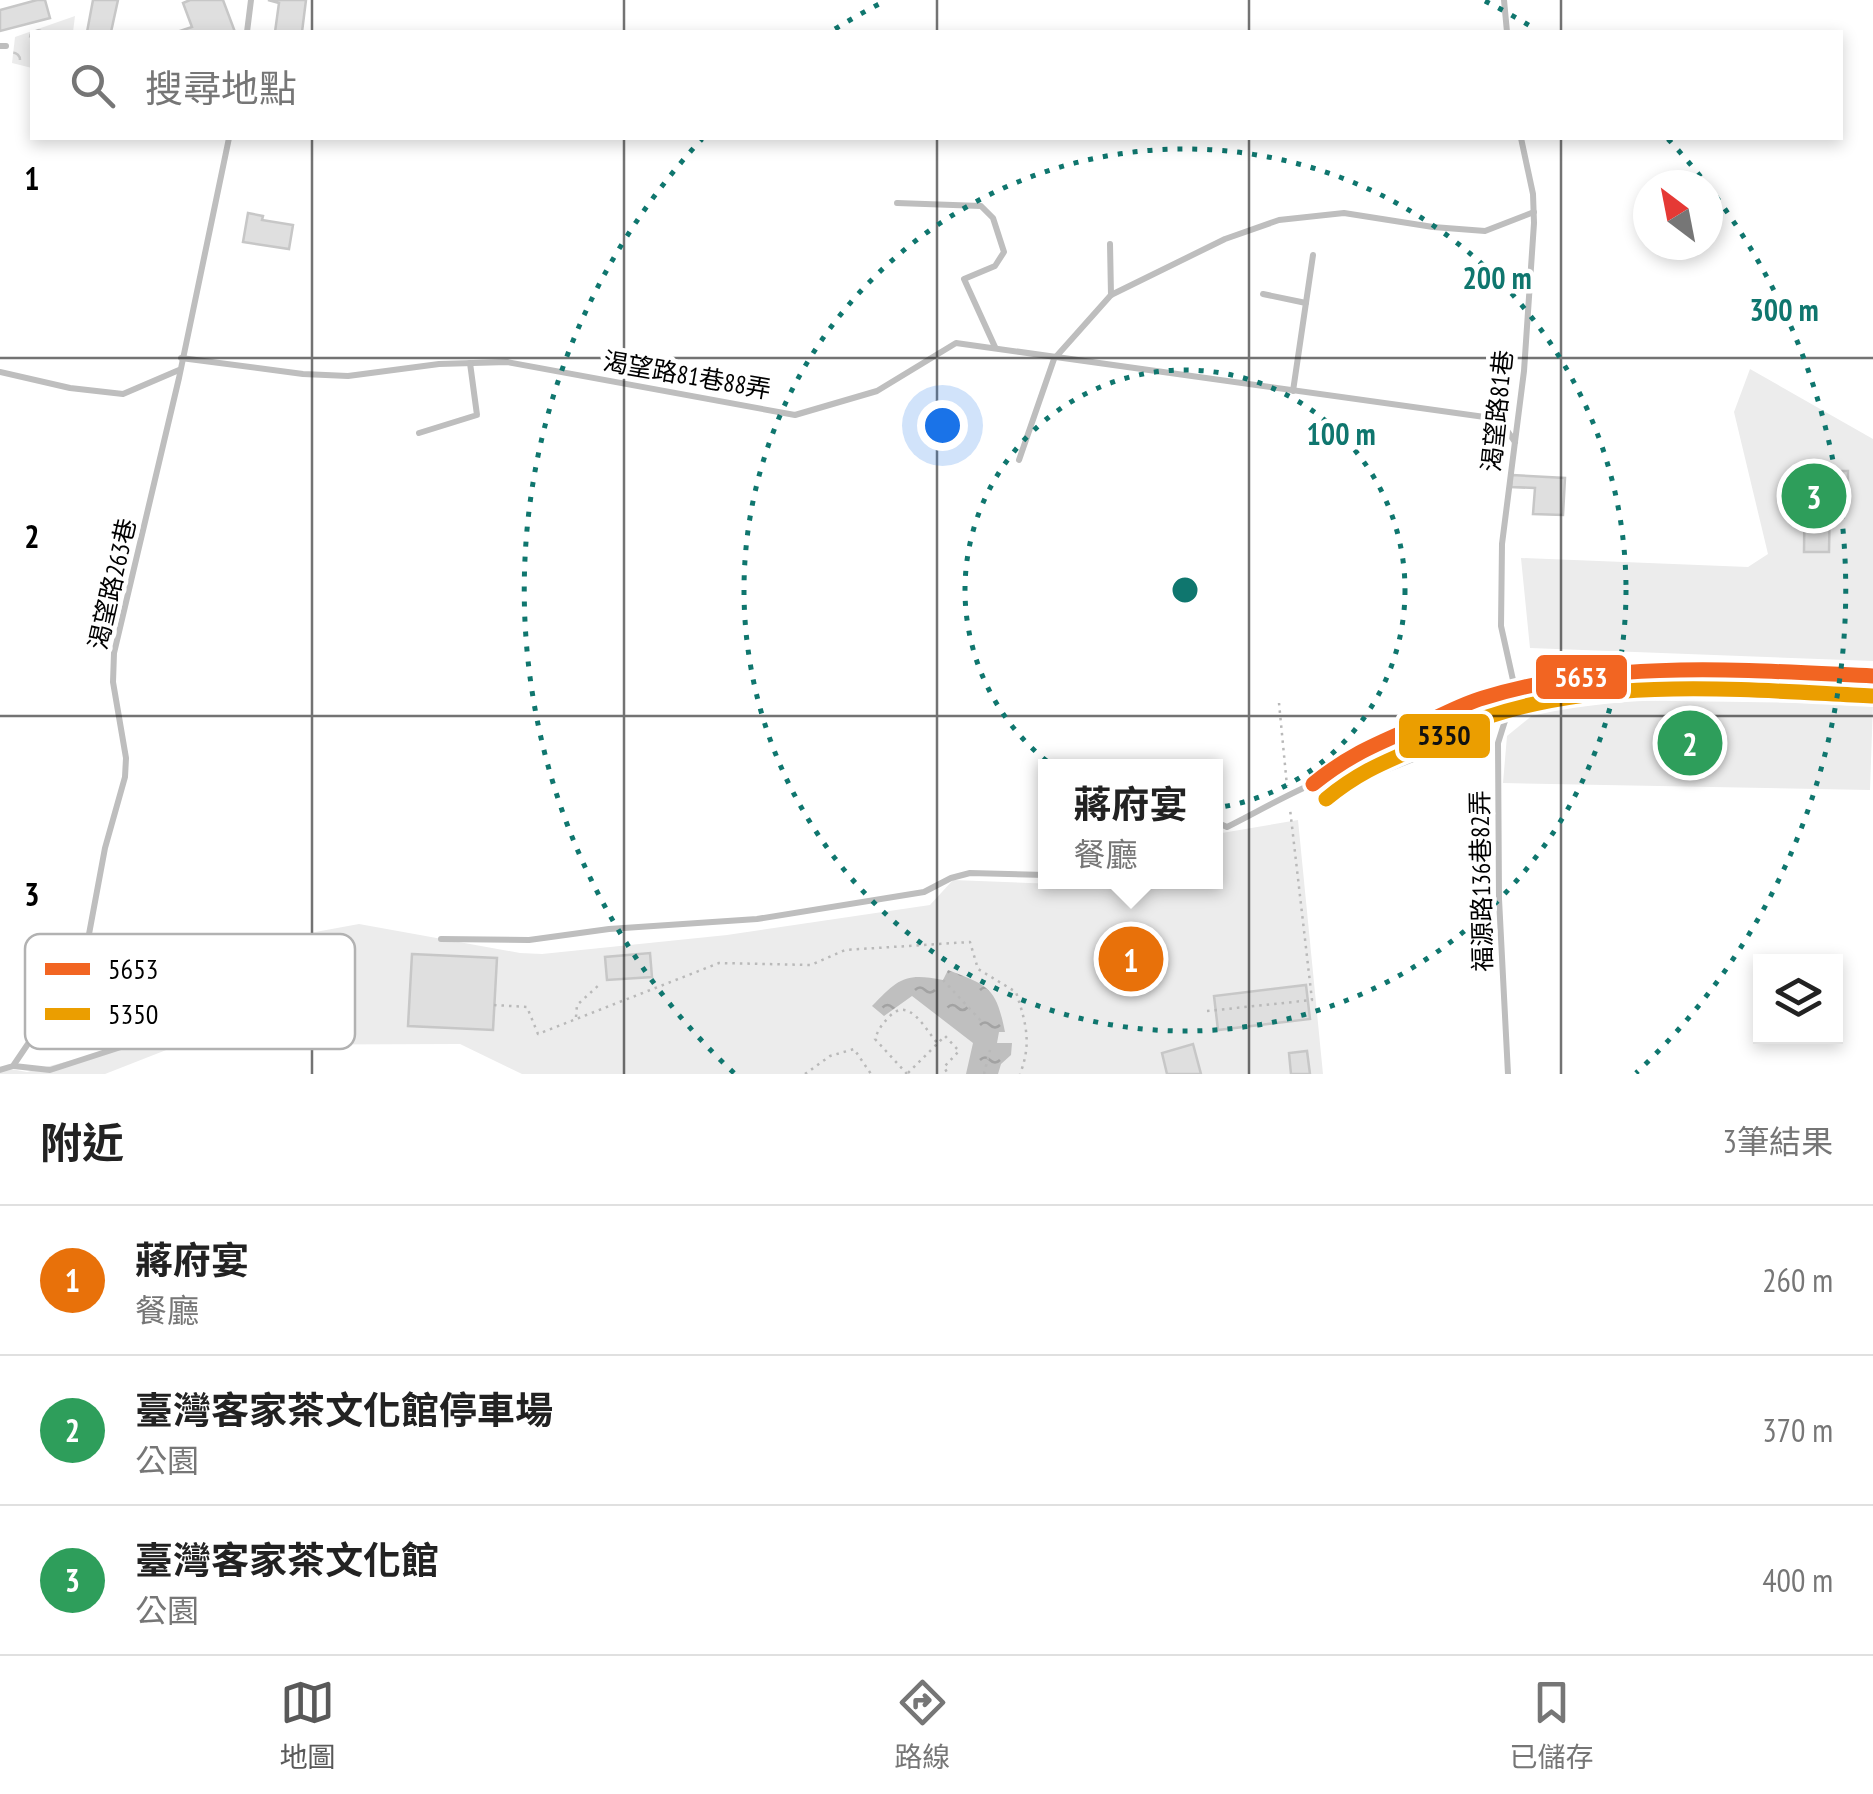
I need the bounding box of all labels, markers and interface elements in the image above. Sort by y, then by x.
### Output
search box [30,30,1843,140]
icon: search [65,58,120,113]
text: 搜尋地點 [145,63,297,112]
text: 1 [24,157,40,199]
north arrow [1633,170,1723,260]
text: 200 m [1462,258,1532,297]
text: 300 m [1749,290,1819,329]
street label: 渴望路81巷88弄 [601,344,773,406]
street label: 渴望路81巷 [1475,348,1519,474]
your location [917,400,968,451]
text: 100 m [1306,414,1376,453]
pin: 3 [1782,458,1846,534]
text: 2 [24,515,40,557]
street label: 渴望路263巷 [81,515,143,653]
centre of rings [1167,572,1203,608]
line badge: 5653 [1534,653,1629,701]
text: 5653 [1554,658,1608,695]
pin: 2 [1658,706,1722,780]
line badge: 5350 [1397,712,1492,760]
text: 5350 [1417,716,1471,753]
popup [1038,759,1223,889]
text: 蔣府宴 [1073,779,1188,828]
street label: 福源路136巷82弄 [1463,790,1499,972]
text: 餐廳 [1073,833,1138,875]
text: 3 [24,873,40,915]
pin: 1 [1098,922,1164,996]
legend [25,934,355,1049]
text: 5653 [108,950,158,987]
map controls [1753,954,1843,1044]
button: layers [1753,954,1843,1044]
text: 5350 [108,995,158,1032]
text: 附近 [40,1115,124,1170]
text: 3筆結果 [1723,1120,1833,1162]
text: 蔣府宴 [135,1235,249,1284]
text: 1 [65,1259,80,1301]
text: 260 m [1762,1259,1833,1301]
text: 餐廳 [135,1289,199,1331]
text: 臺灣客家茶文化館停車場 [135,1385,553,1434]
text: 2 [65,1409,80,1451]
text: 370 m [1762,1409,1833,1451]
text: 公園 [135,1439,199,1481]
text: 臺灣客家茶文化館 [135,1535,439,1584]
text: 3 [65,1559,80,1601]
text: 400 m [1762,1559,1833,1601]
text: 公園 [135,1589,199,1631]
tab: 地圖 [279,1675,336,1775]
tab: 路線 [894,1675,951,1775]
tab: 已儲存 [1509,1675,1594,1775]

